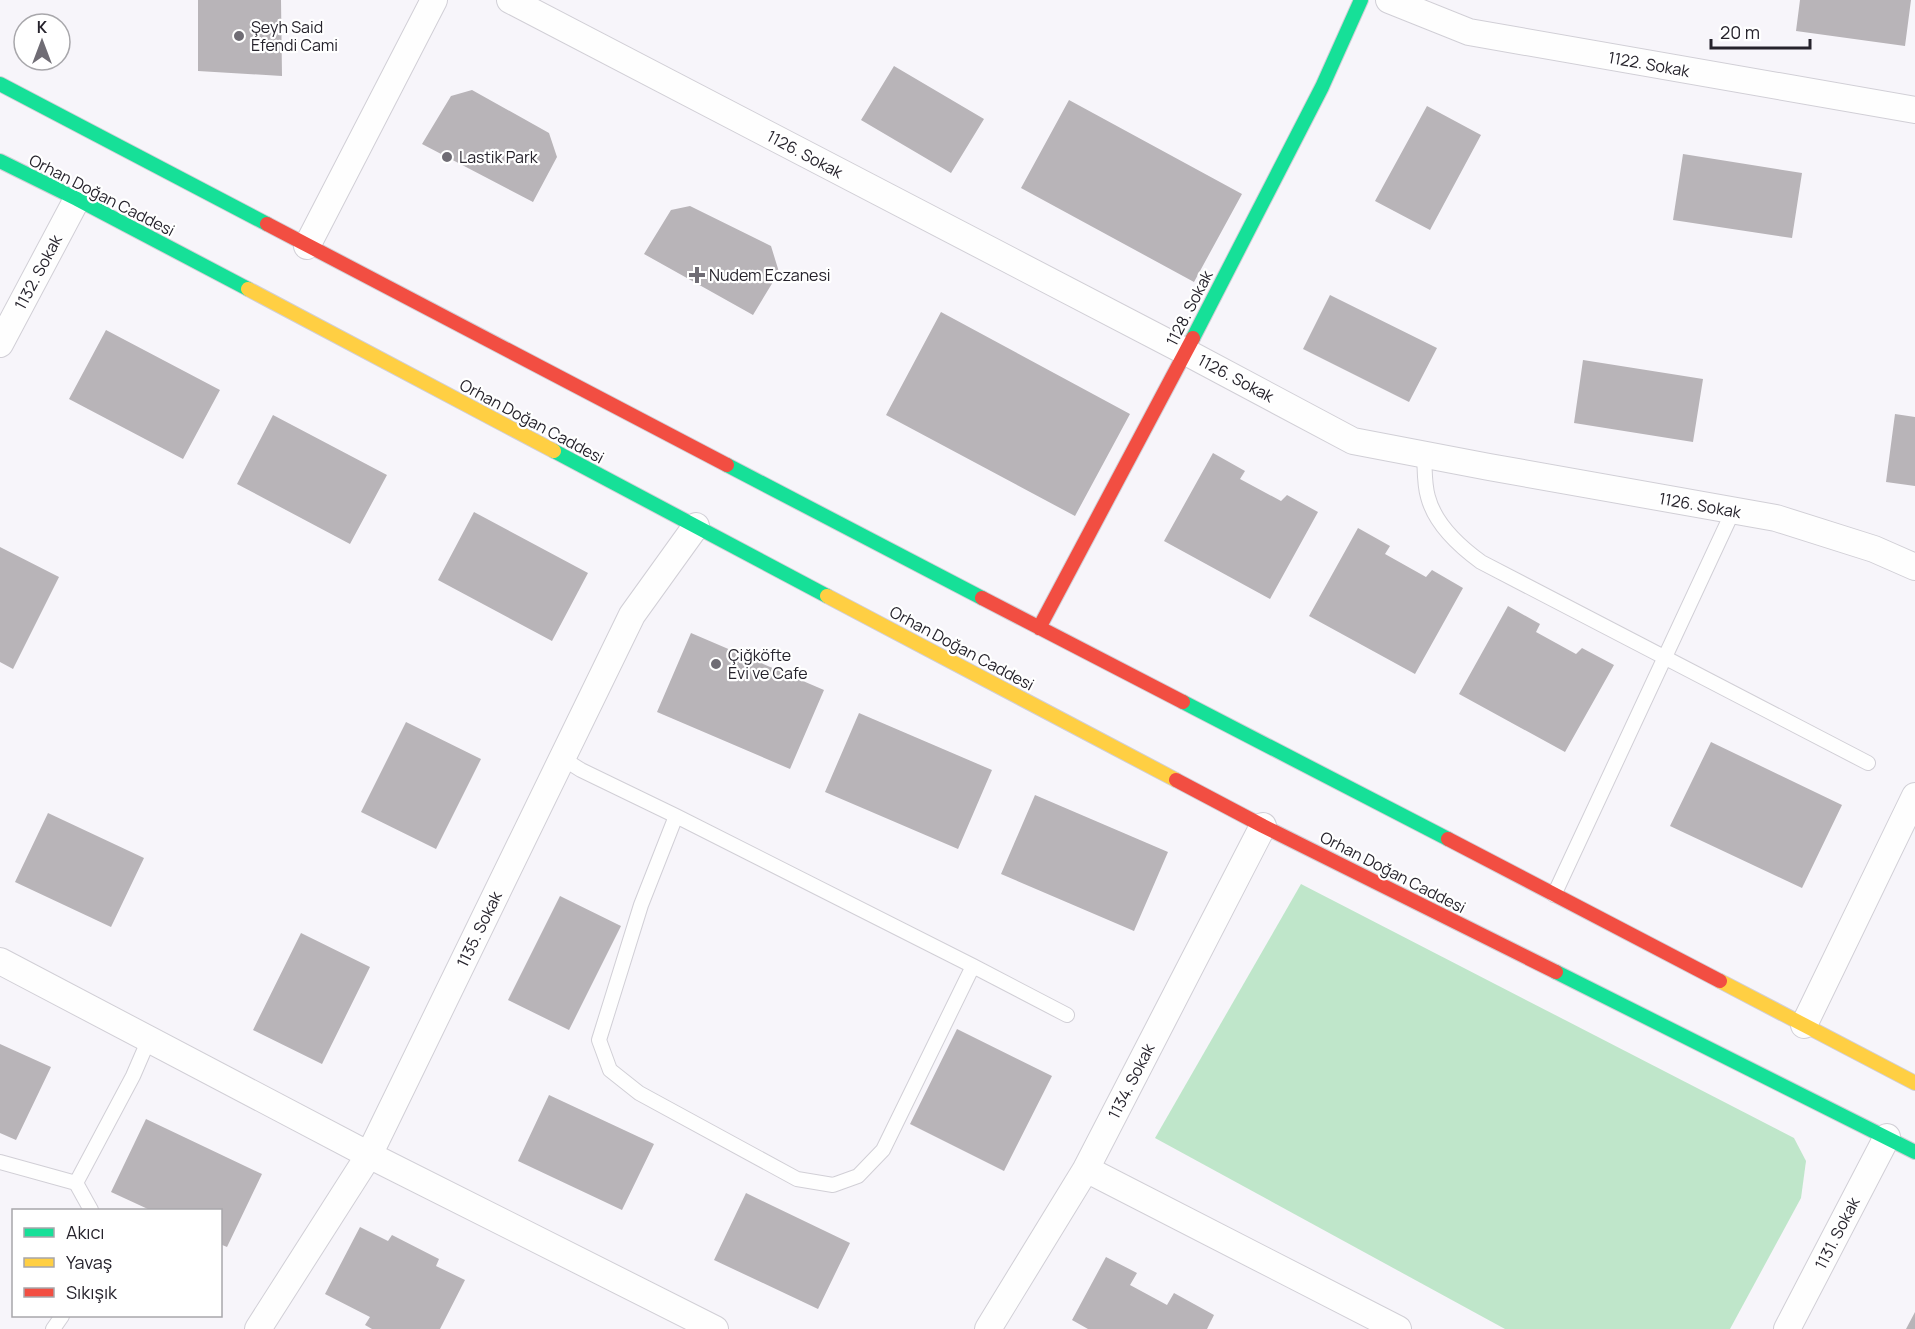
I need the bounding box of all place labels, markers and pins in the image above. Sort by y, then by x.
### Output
place label: Şeyh Said Efendi Cami [251,16,338,56]
marker: Şeyh Said Efendi Cami [232,29,246,43]
place label: Lastik Park [459,146,539,168]
marker: Lastik Park [440,150,454,164]
place label: Nudem Eczanesi [709,264,831,286]
marker: Nudem Eczanesi [690,268,704,282]
place label: Çiğköfte Evi ve Cafe [728,644,808,684]
marker: Çiğköfte Evi ve Cafe [709,657,723,671]

